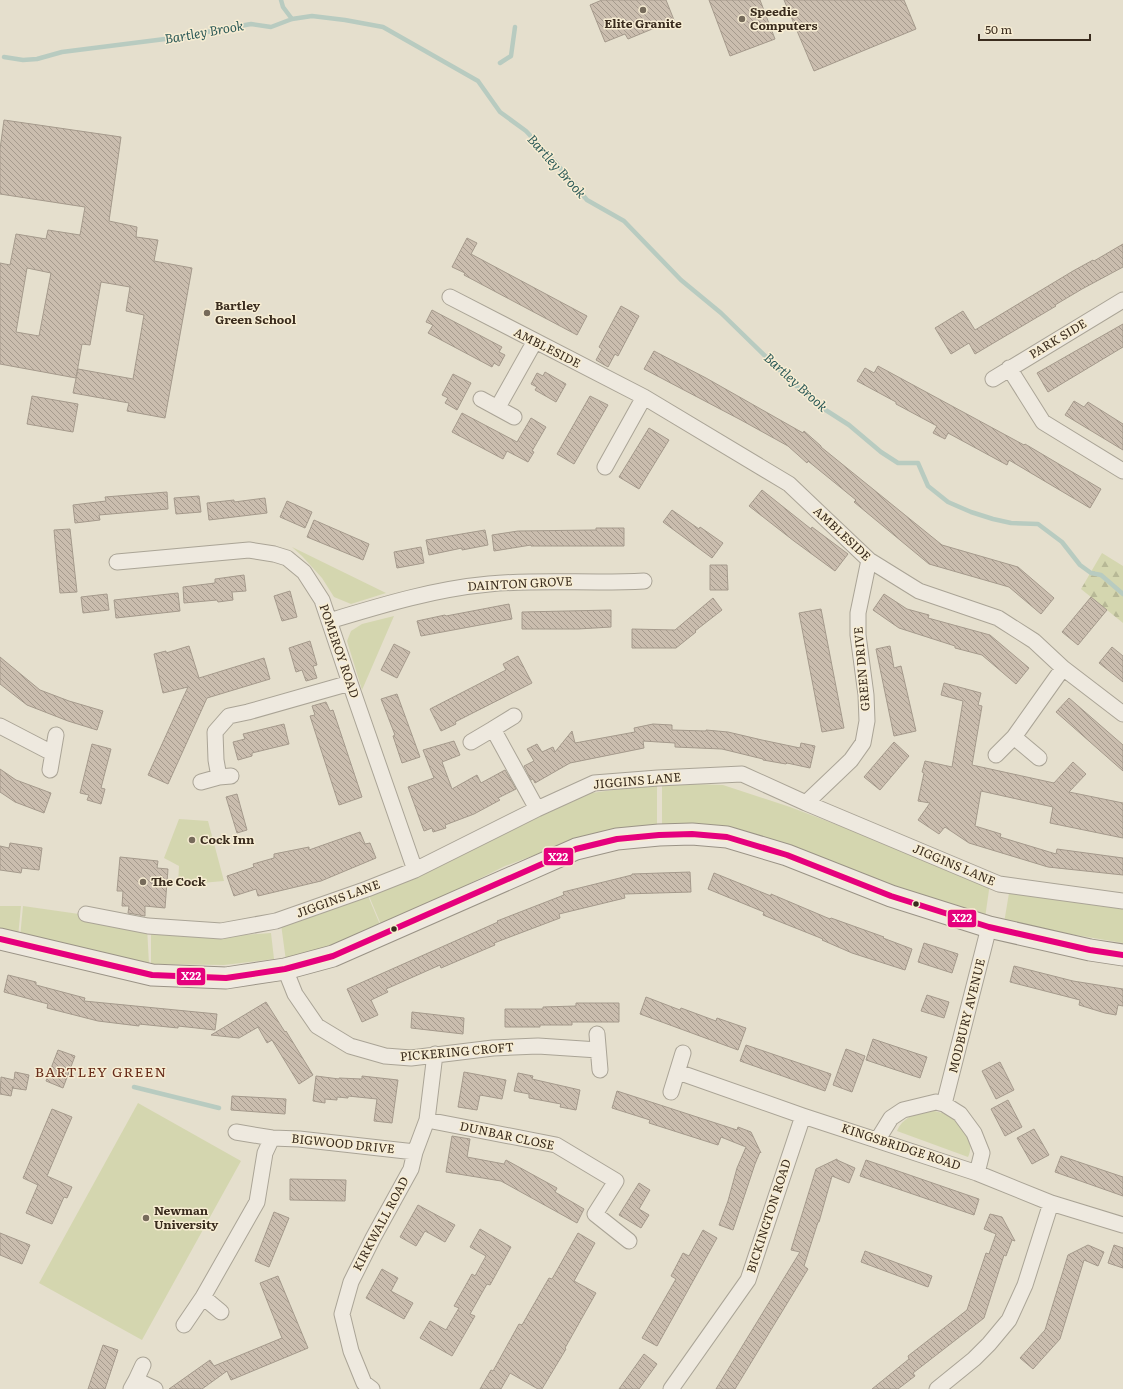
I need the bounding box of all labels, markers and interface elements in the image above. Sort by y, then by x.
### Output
place label: Speedie Computers [750,2,818,34]
marker: Elite Granite [638,5,648,15]
place label: Elite Granite [604,14,682,32]
marker: Speedie Computers [737,14,747,24]
water label: Bartley Brook [163,15,246,48]
scale bar [979,16,1090,42]
text: 50 m [985,20,1012,38]
water label: Bartley Brook [524,130,592,202]
place label: Bartley Green School [215,296,297,328]
marker: Bartley Green School [202,308,212,318]
street label: PARK SIDE [1025,314,1090,362]
street label: AMBLESIDE [511,323,584,372]
water label: Bartley Brook [760,348,833,416]
street label: AMBLESIDE [810,502,876,565]
street label: DAINTON GROVE [467,571,573,595]
street label: POMEROY ROAD [315,601,364,700]
street label: GREEN DRIVE [848,626,874,712]
street label: JIGGINS LANE [592,767,682,793]
place label: Cock Inn [200,830,255,848]
marker: Cock Inn [187,835,197,845]
street label: JIGGINS LANE [910,839,999,890]
line badge: X22 [543,847,574,866]
text: X22 [548,848,568,864]
place label: The Cock [151,872,207,890]
street label: JIGGINS LANE [293,874,383,922]
marker: The Cock [138,877,148,887]
unlabelled marker [911,899,921,909]
line badge: X22 [947,909,977,928]
text: X22 [952,909,972,925]
unlabelled marker [389,924,399,934]
street label: MODBURY AVENUE [943,956,989,1075]
line badge: X22 [176,967,206,986]
text: X22 [181,967,201,983]
street label: PICKERING CROFT [399,1037,515,1065]
district label: BARTLEY GREEN [35,1061,167,1081]
street label: DUNBAR CLOSE [458,1116,557,1154]
street label: KINGSBRIDGE ROAD [839,1118,963,1174]
street label: BIGWOOD DRIVE [291,1129,396,1157]
street label: BICKINGTON ROAD [741,1156,795,1275]
street label: KIRKWALL ROAD [348,1173,413,1274]
place label: Newman University [154,1201,219,1233]
marker: Newman University [141,1213,151,1223]

